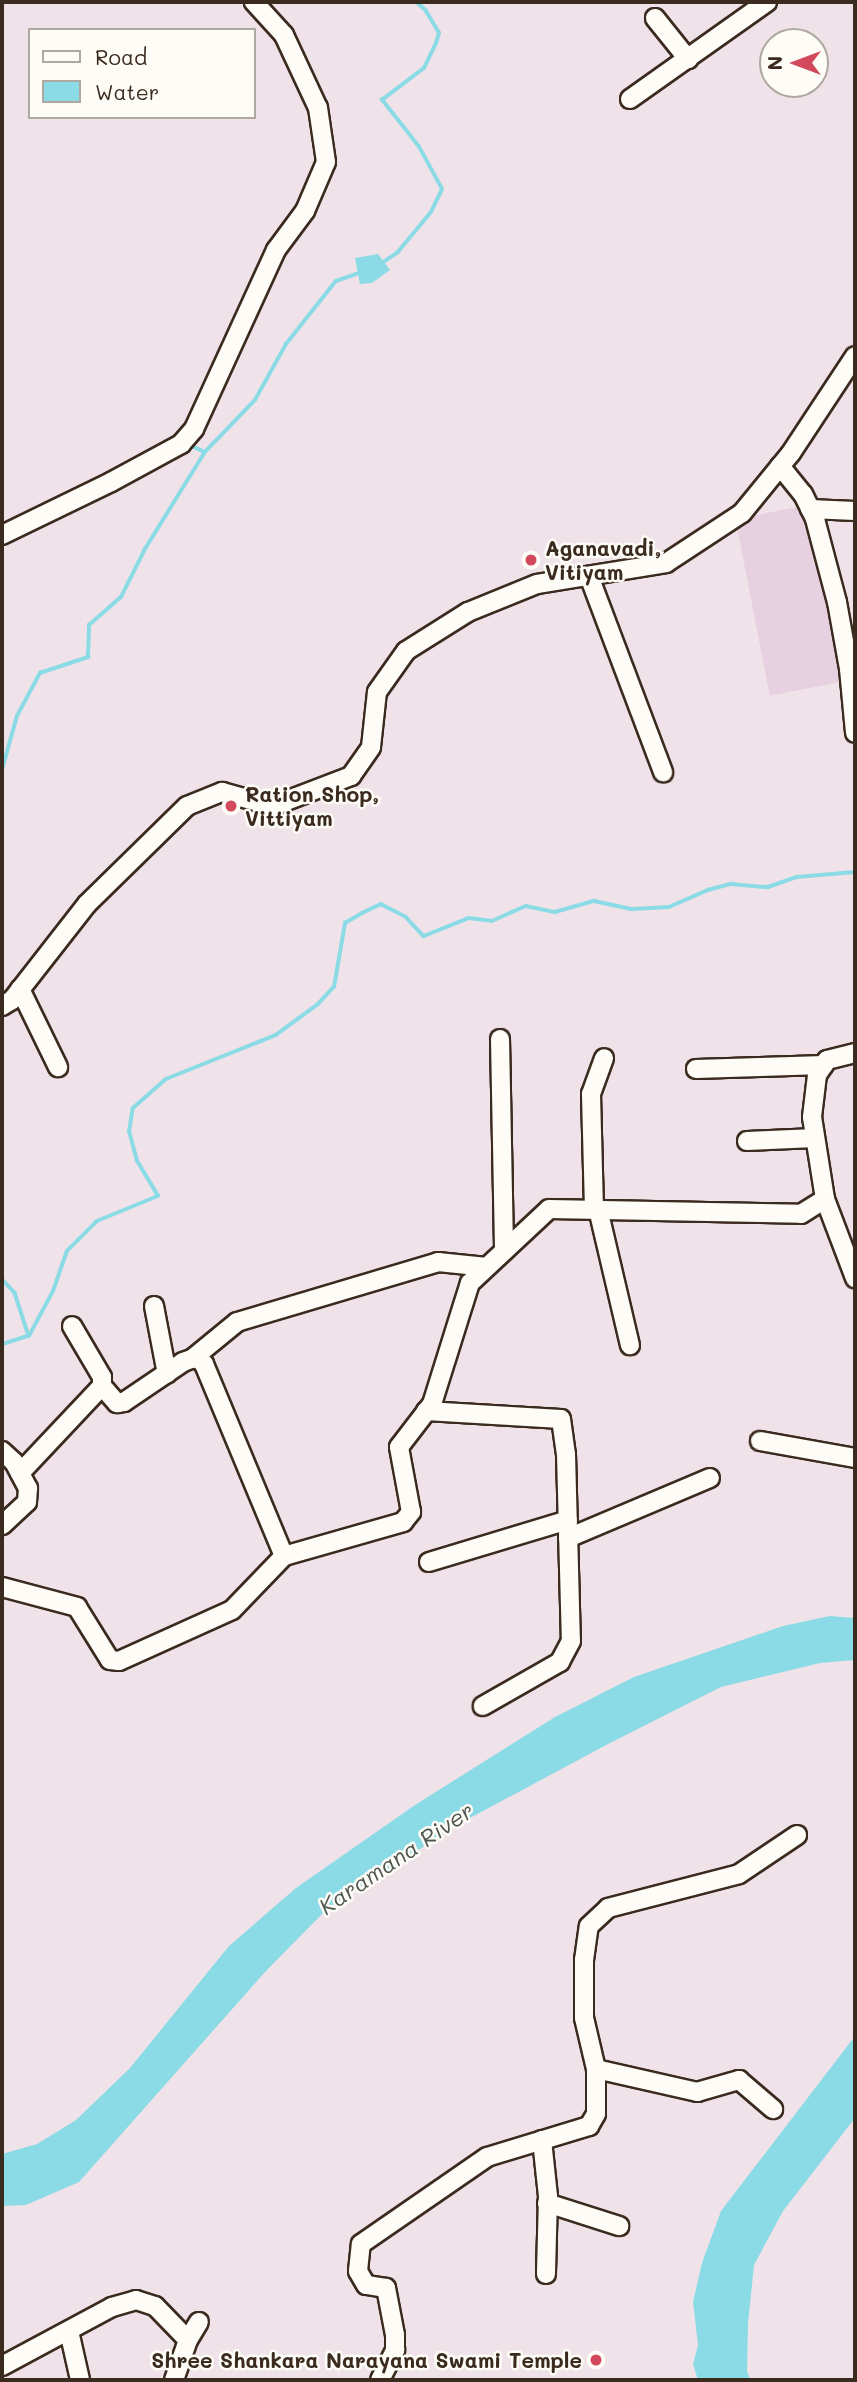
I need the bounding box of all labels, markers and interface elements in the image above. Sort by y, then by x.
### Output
legend [28,28,256,119]
north arrow [759,28,829,98]
text: Road [95,43,147,70]
text: N [762,56,787,70]
text: Water [95,78,159,105]
place label: Aganavadi, Vitiyam [545,535,661,585]
marker: Aganavadi, Vitiyam [523,552,539,568]
place label: Ration Shop, Vittiyam [245,781,379,831]
marker: Ration Shop, Vittiyam [223,798,239,814]
water label: Karamana River [313,1796,479,1920]
place label: Shree Shankara Narayana Swami Temple [151,2347,582,2373]
marker: Shree Shankara Narayana Swami Temple [588,2352,604,2368]

